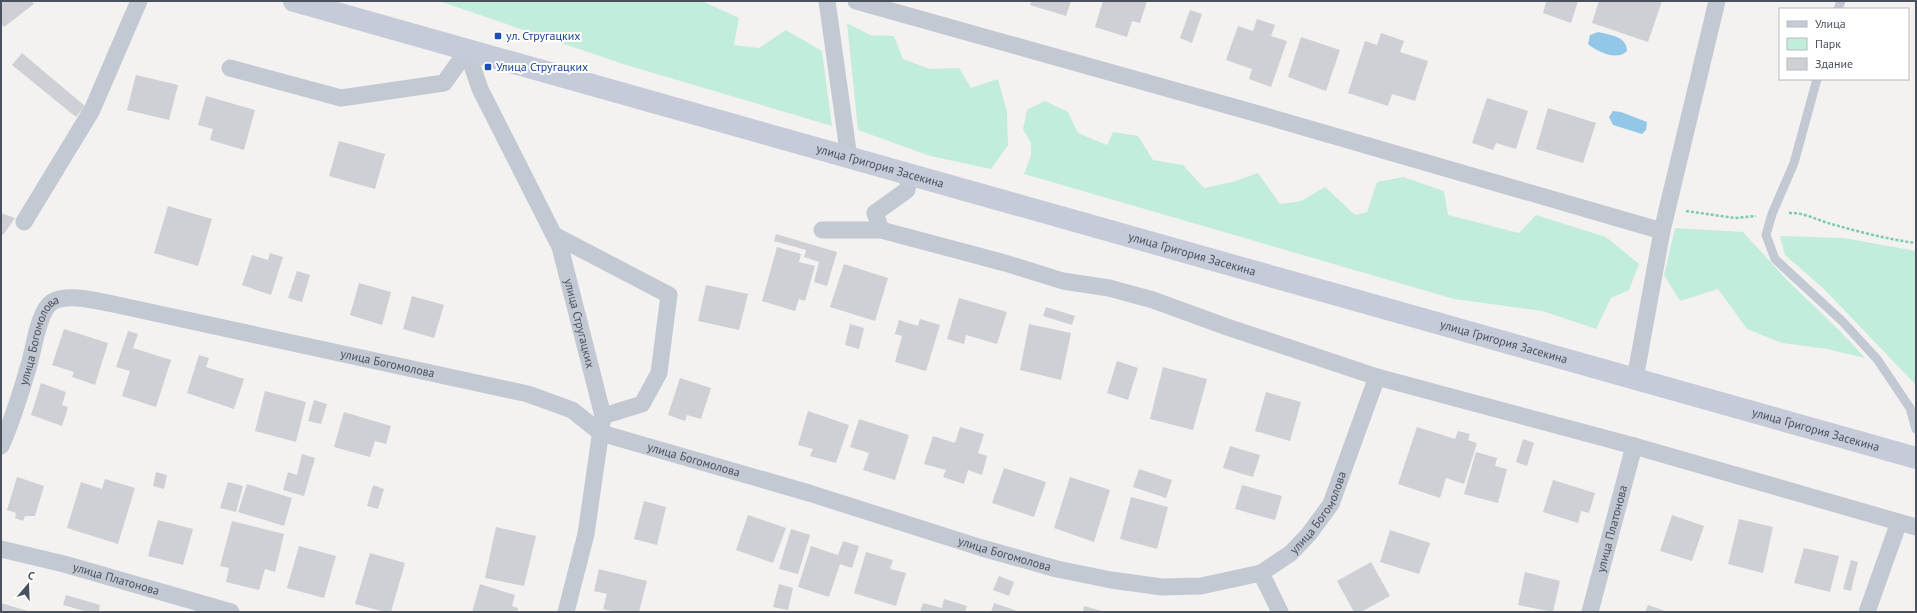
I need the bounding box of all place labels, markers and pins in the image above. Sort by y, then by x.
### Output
place label: ул. Стругацких [506,28,581,43]
marker: ул. Стругацких [493,31,503,41]
place label: Улица Стругацких [496,59,588,74]
marker: Улица Стругацких [483,62,493,72]

